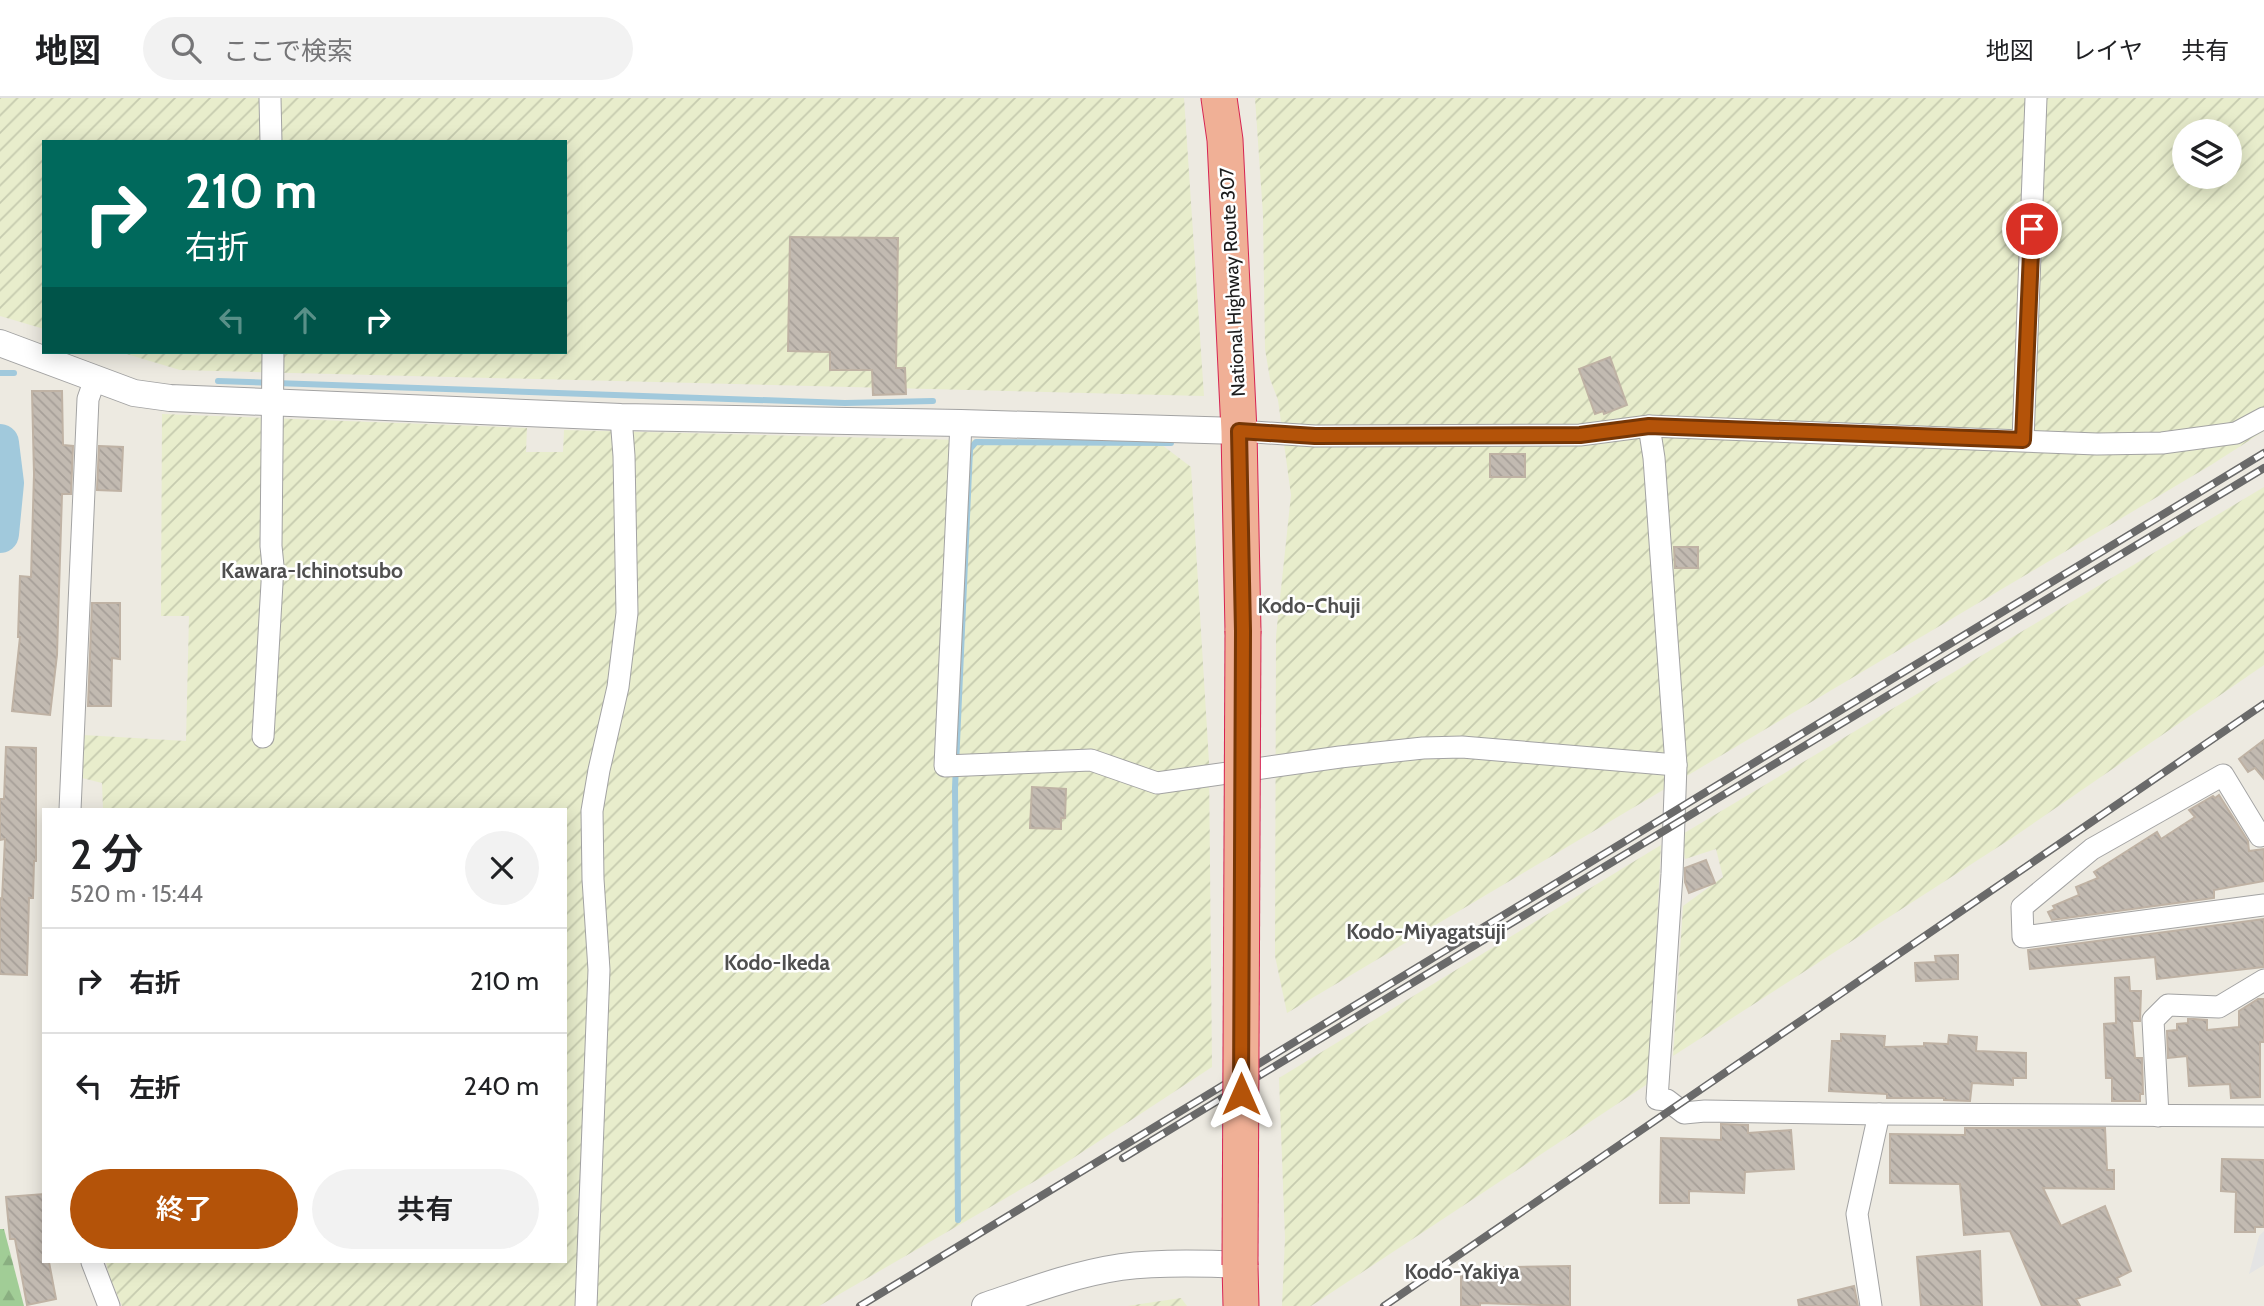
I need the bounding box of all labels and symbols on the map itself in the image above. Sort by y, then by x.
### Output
street label: National Highway Route 307 [1215,166,1250,397]
pin [2002,199,2062,259]
district label: Kawara-Ichinotsubo [221,558,403,583]
district label: Kodo-Chuji [1257,593,1361,618]
district label: Kodo-Miyagatsuji [1346,919,1506,944]
district label: Kodo-Ikeda [724,950,830,975]
position arrow [1204,1057,1278,1131]
district label: Kodo-Yakiya [1404,1259,1520,1284]

